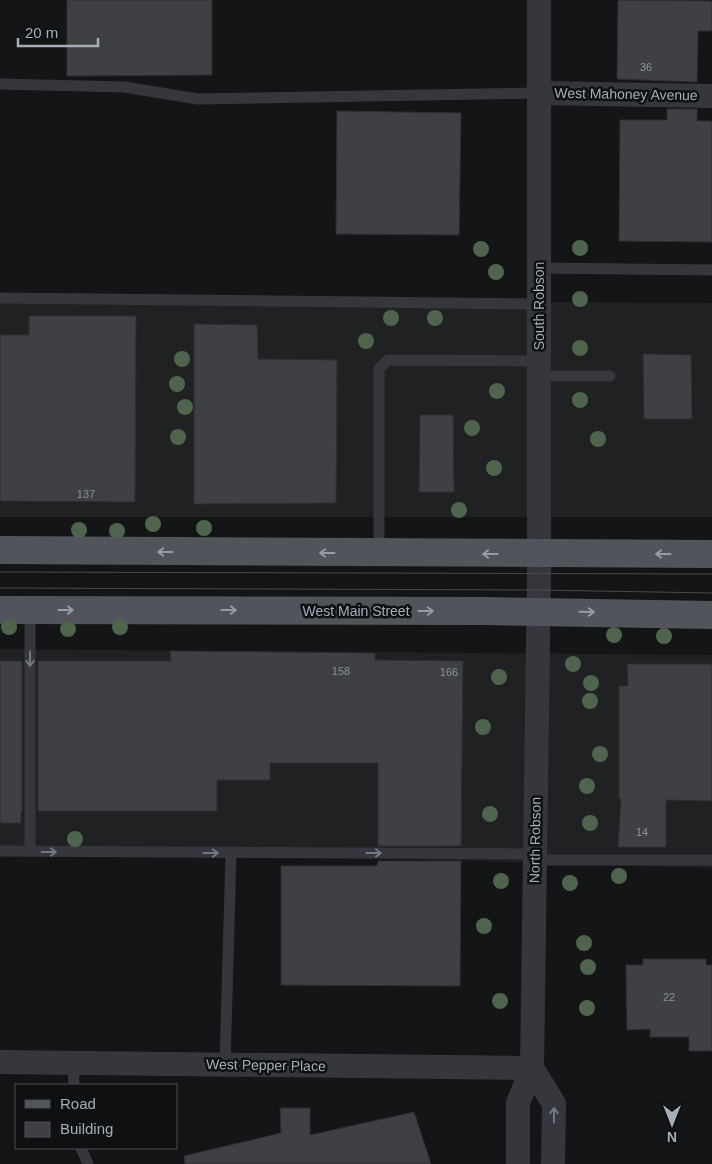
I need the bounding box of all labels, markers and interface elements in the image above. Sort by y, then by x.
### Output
scale bar [18,15,98,47]
text: 20 m [25,24,58,41]
house number: 36 [640,61,652,73]
street label: West Mahoney Avenue [554,85,698,103]
street label: South Robson [531,262,547,350]
house number: 137 [77,488,95,500]
one-way arrow [157,547,173,556]
one-way arrow [320,548,336,558]
one-way arrow [482,549,498,559]
one-way arrow [656,549,672,559]
street label: West Main Street [302,603,410,619]
one-way arrow [58,605,74,615]
one-way arrow [220,606,236,615]
one-way arrow [418,606,434,616]
one-way arrow [579,608,595,617]
one-way arrow [25,650,35,667]
house number: 158 [332,665,350,677]
house number: 166 [440,666,458,678]
street label: North Robson [526,797,544,883]
house number: 14 [636,826,648,838]
one-way arrow [40,847,56,856]
one-way arrow [202,848,219,858]
one-way arrow [365,848,381,858]
house number: 22 [663,991,675,1003]
street label: West Pepper Place [206,1056,326,1074]
legend [15,1084,178,1149]
text: Road [60,1095,96,1112]
north arrow [647,1099,697,1149]
one-way arrow [549,1108,558,1124]
text: Building [60,1120,113,1137]
text: N [667,1129,677,1145]

